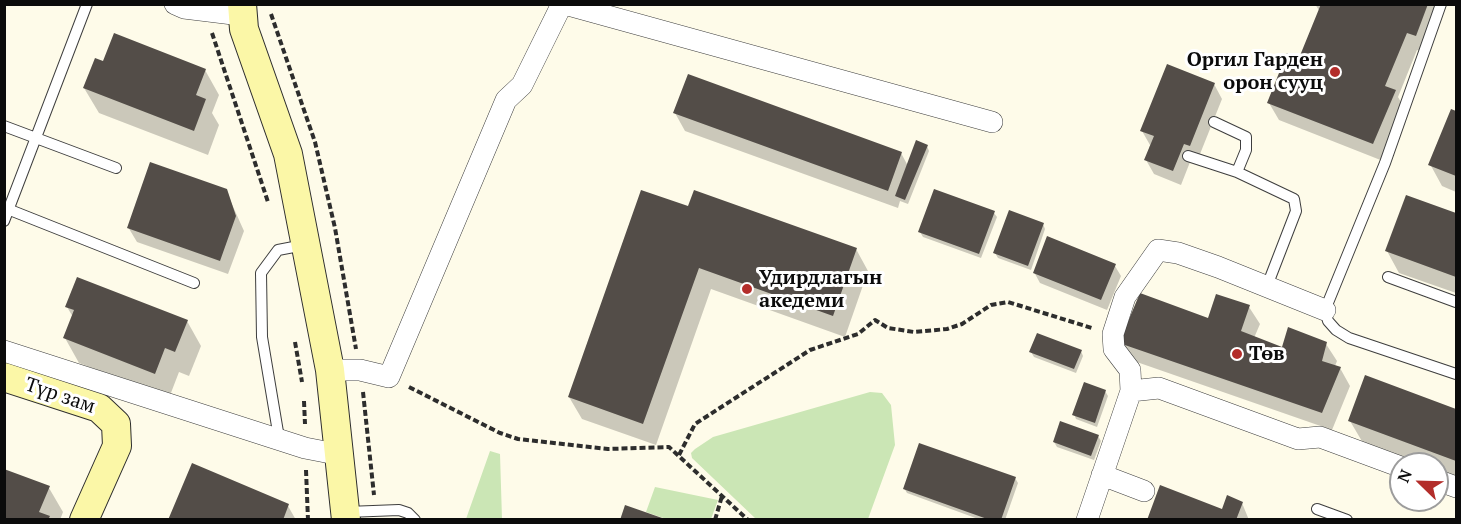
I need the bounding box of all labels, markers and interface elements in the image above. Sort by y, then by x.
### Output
place label: Оргил Гарден орон сууц [1187,48,1323,95]
marker: Оргил Гарден орон сууц [1328,65,1342,79]
place label: Удирдлагын акедеми [759,266,882,313]
marker: Удирдлагын акедеми [740,282,754,296]
place label: Төв [1249,342,1284,366]
marker: Төв [1230,347,1244,361]
street label: Түр зам [22,373,98,419]
north arrow [1389,452,1449,512]
text: N [1392,466,1417,486]

